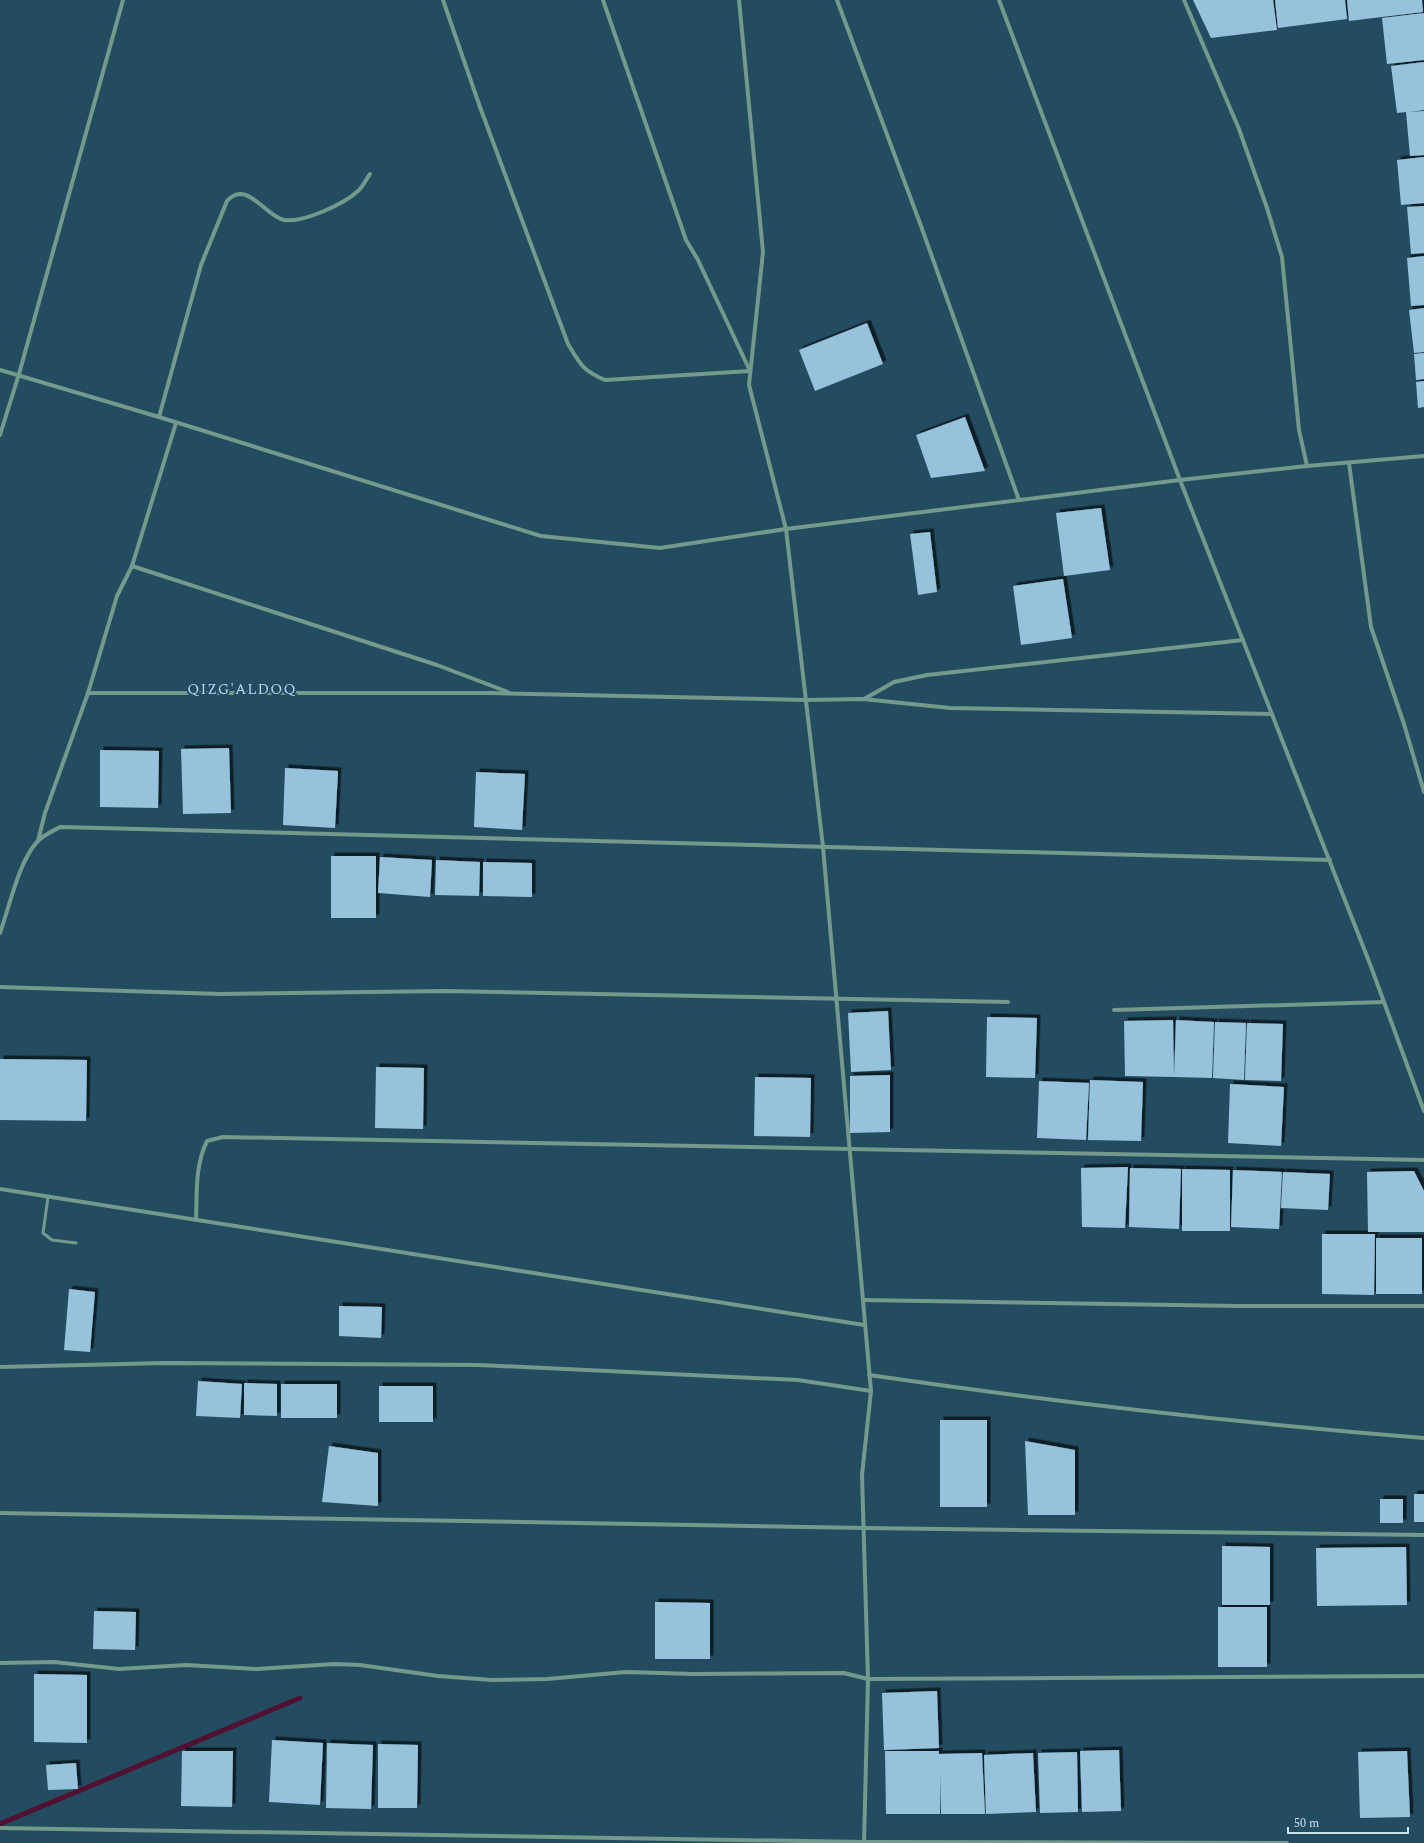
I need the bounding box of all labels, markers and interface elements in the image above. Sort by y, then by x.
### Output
district label: QIZG'ALDOQ [187,678,297,701]
scale bar [1288,1809,1408,1835]
text: 50 m [1294,1814,1319,1833]

